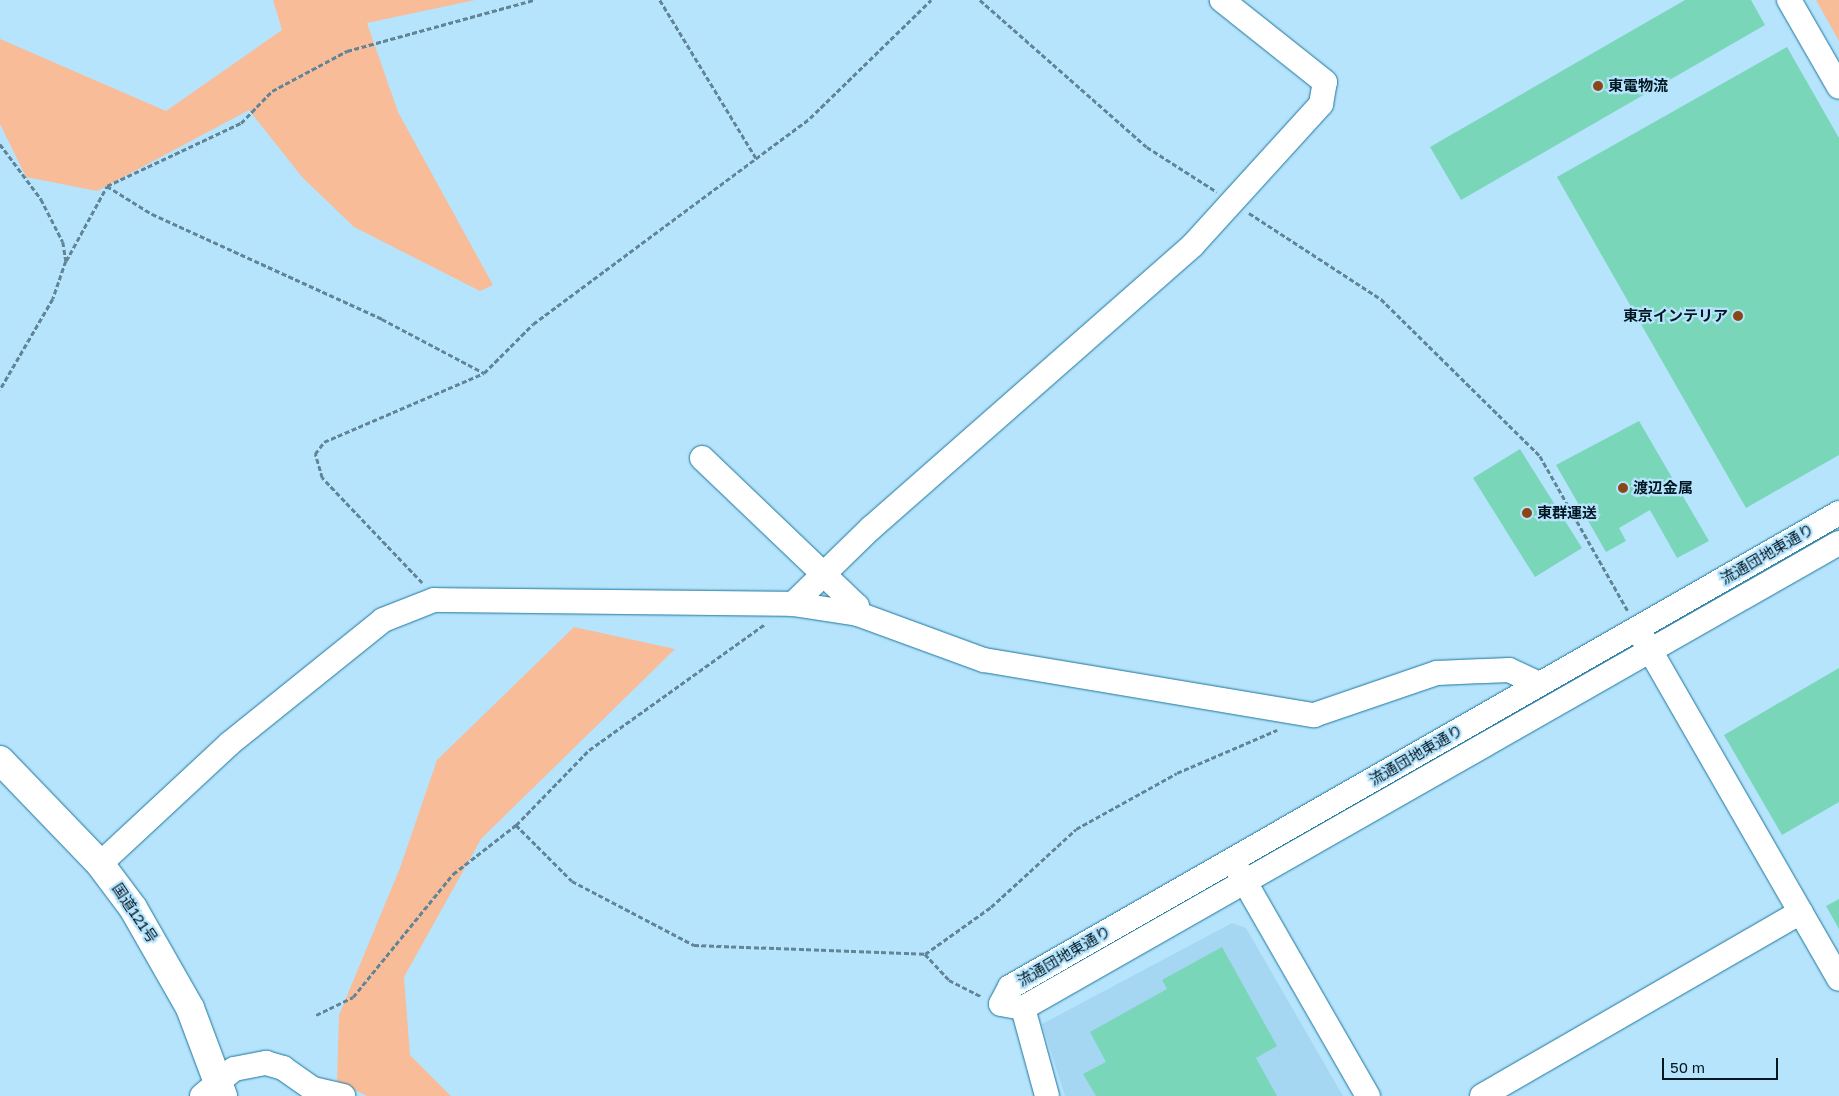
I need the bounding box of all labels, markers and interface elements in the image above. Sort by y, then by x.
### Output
place label: 東電物流 [1608,77,1668,95]
marker: 東電物流 [1592,80,1604,92]
place label: 東京インテリア [1623,307,1728,325]
marker: 東京インテリア [1732,310,1744,322]
place label: 渡辺金属 [1633,479,1693,497]
marker: 渡辺金属 [1617,482,1629,494]
place label: 東群運送 [1537,504,1597,522]
marker: 東群運送 [1521,507,1533,519]
street label: 流通団地東通り [1717,520,1817,588]
street label: 流通団地東通り [1366,721,1466,789]
street label: 国道121号 [108,880,162,946]
street label: 流通団地東通り [1014,922,1114,990]
scale bar [1664,1048,1780,1080]
text: 50 m [1670,1058,1705,1076]

